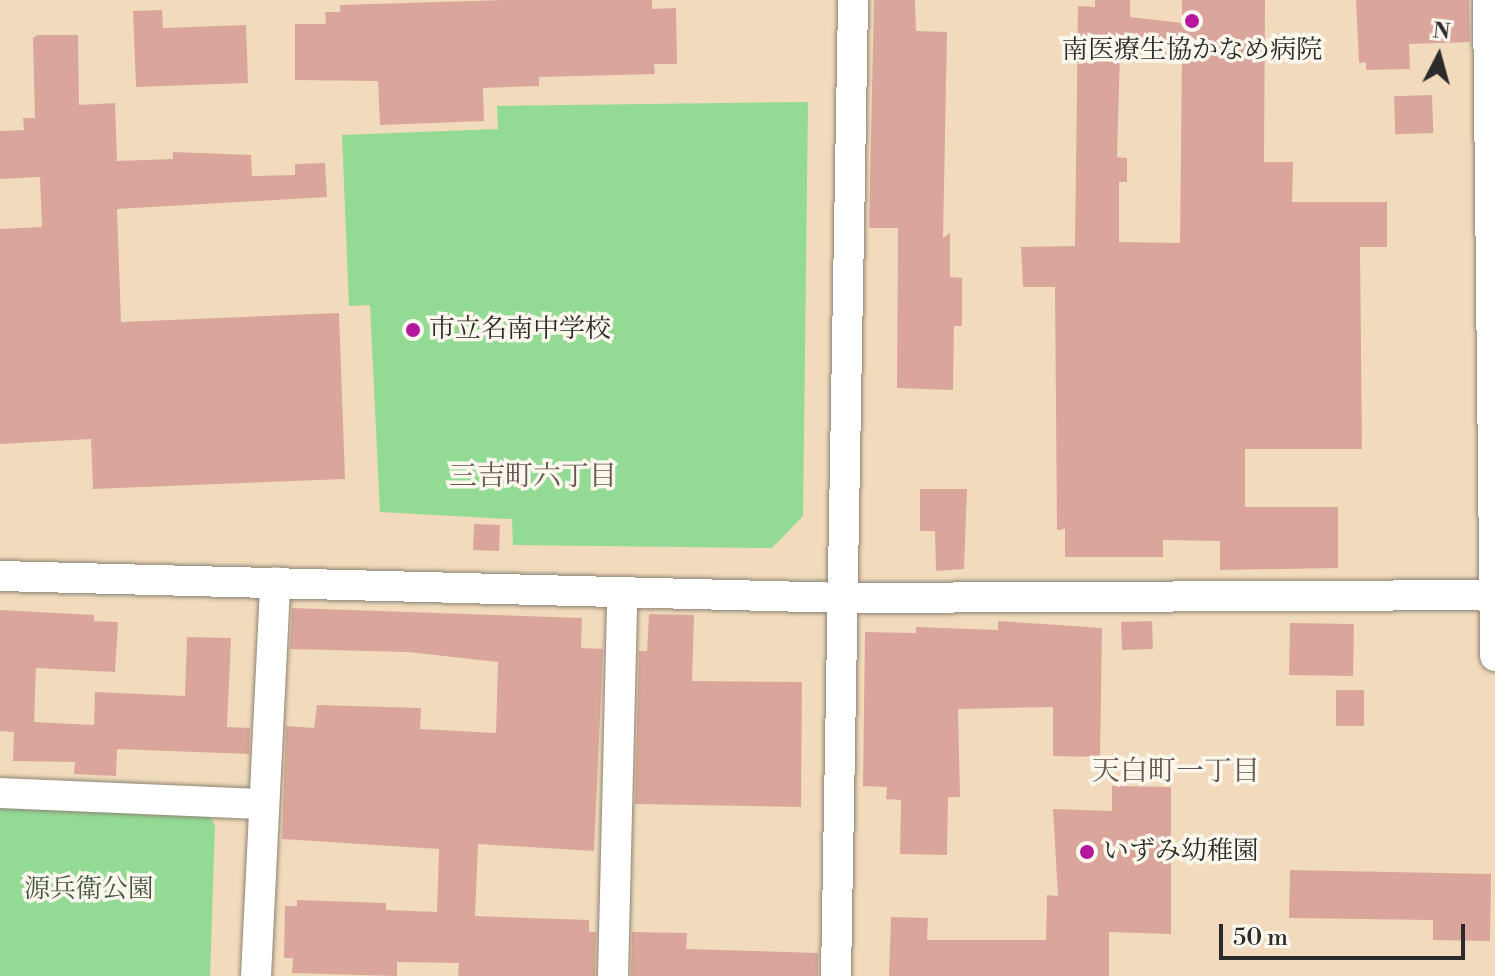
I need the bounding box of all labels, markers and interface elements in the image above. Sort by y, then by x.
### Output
marker: 南医療生協かなめ病院 [1181,10,1203,32]
north arrow [1399,16,1479,96]
text: N [1431,17,1452,46]
place label: 南医療生協かなめ病院 [1062,35,1322,67]
place label: 市立名南中学校 [429,314,611,346]
marker: 市立名南中学校 [404,321,422,339]
district label: 三吉町六丁目 [449,460,617,494]
district label: 天白町一丁目 [1092,755,1260,789]
place label: いずみ幼稚園 [1103,836,1259,868]
marker: いずみ幼稚園 [1078,843,1096,861]
park label: 源兵衛公園 [24,874,154,906]
scale bar [1223,908,1469,958]
text: 50 m [1233,923,1288,953]

